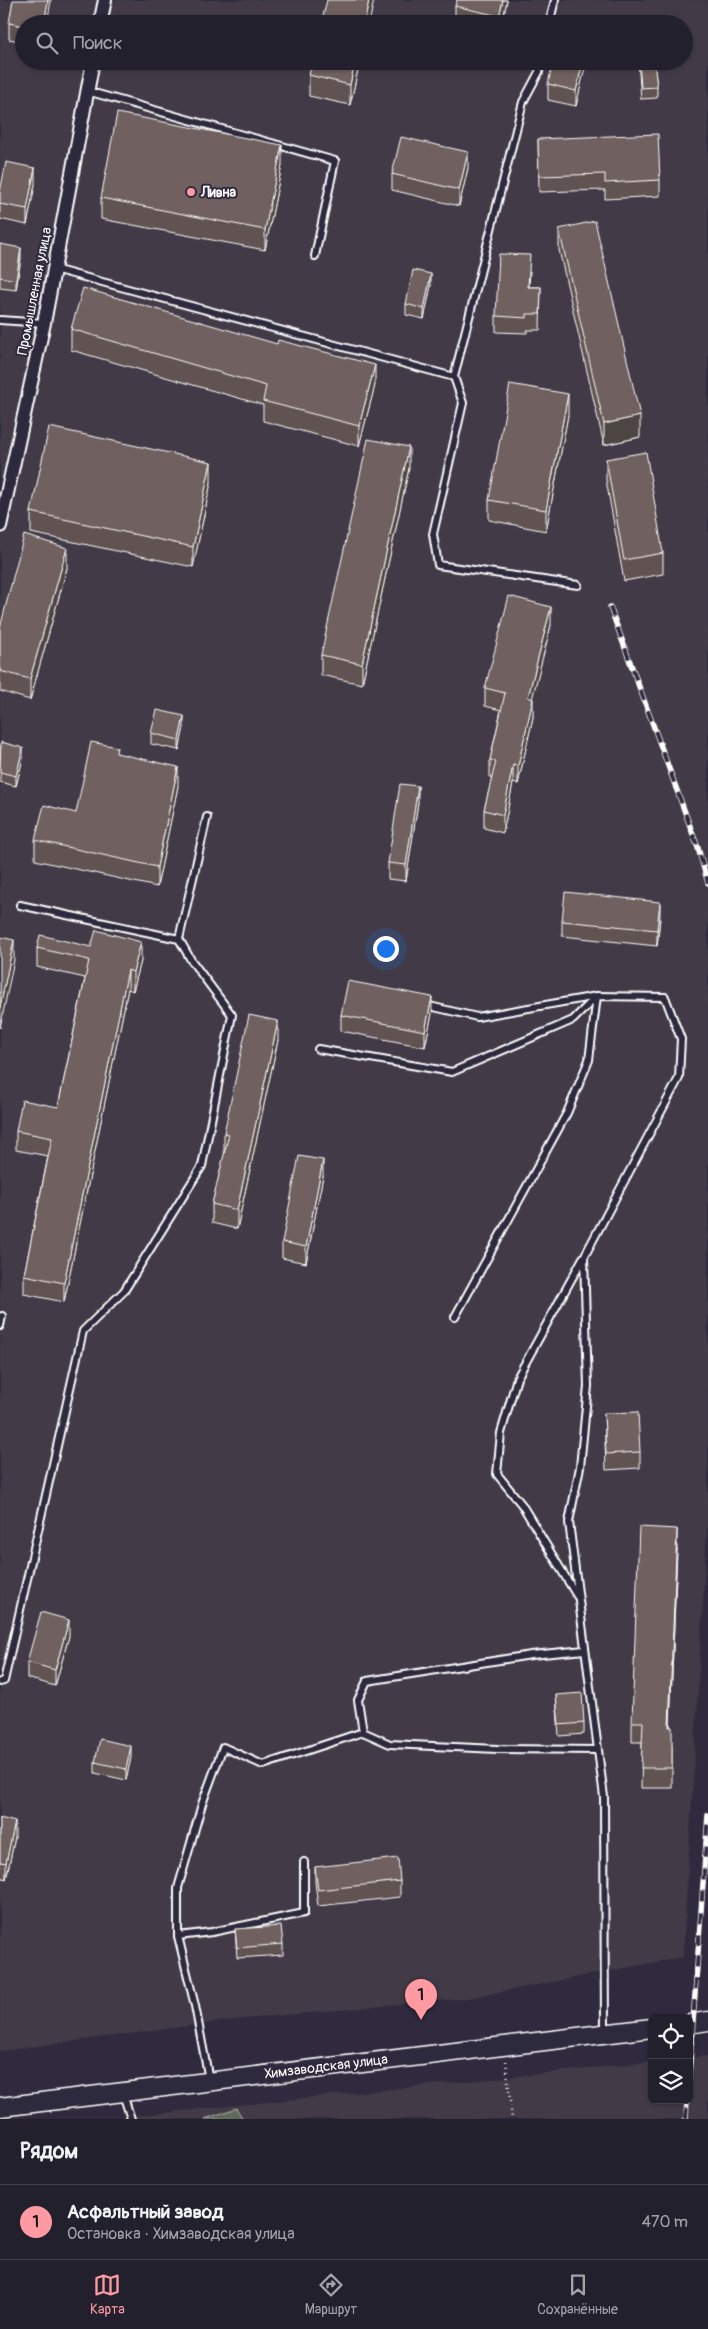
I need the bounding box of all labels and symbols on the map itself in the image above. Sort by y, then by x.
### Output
place label: Ливна [200,184,237,201]
marker: Ливна [185,186,197,198]
street label: Промышленная улица [14,226,55,356]
your location [373,936,399,962]
pin: 1 [405,1979,437,2020]
street label: Химзаводская улица [263,2050,389,2083]

